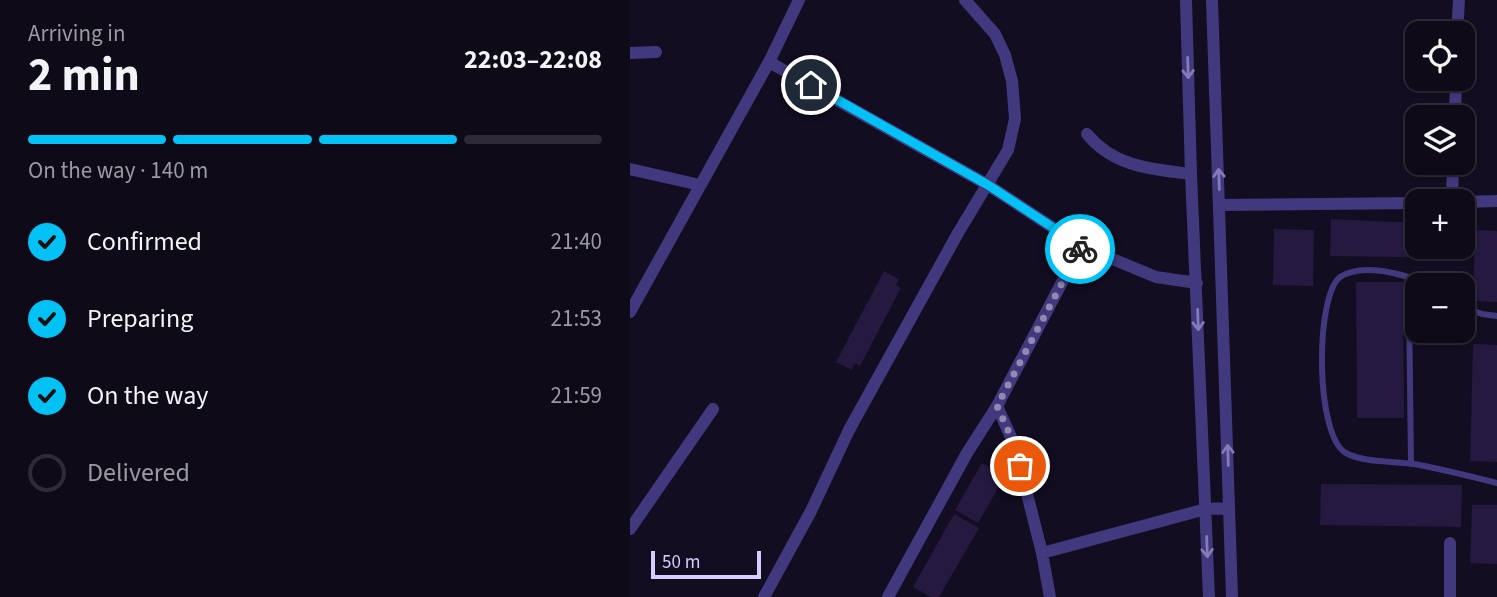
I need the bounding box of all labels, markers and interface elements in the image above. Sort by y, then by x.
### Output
text: Arriving in [28,17,126,50]
map controls [1405,21,1475,343]
button: locate [1405,21,1475,91]
text: 22:03–22:08 [464,41,602,78]
text: 2 min [28,43,140,108]
pin [781,55,841,115]
one-way arrow [1181,56,1195,79]
icon: home [792,66,830,104]
button: layers [1405,105,1475,175]
text: On the way · 140 m [28,154,208,187]
one-way arrow [1213,168,1226,191]
button: + [1405,189,1475,259]
courier [1045,214,1115,284]
icon: check [28,223,66,261]
text: Confirmed [87,223,202,260]
text: 21:40 [551,225,602,258]
icon: bike [1061,230,1099,268]
button: − [1405,273,1475,343]
icon: check [28,300,66,338]
text: Preparing [87,300,193,337]
text: 21:53 [551,302,602,335]
one-way arrow [1192,308,1205,331]
icon: check [28,377,66,415]
text: On the way [87,377,208,414]
text: 21:59 [551,379,602,412]
pin [990,436,1050,496]
one-way arrow [1221,444,1234,467]
icon: bag [1001,447,1039,485]
text: Delivered [87,454,190,491]
one-way arrow [1201,536,1214,559]
scale bar [651,548,761,580]
text: 50 m [662,549,700,576]

